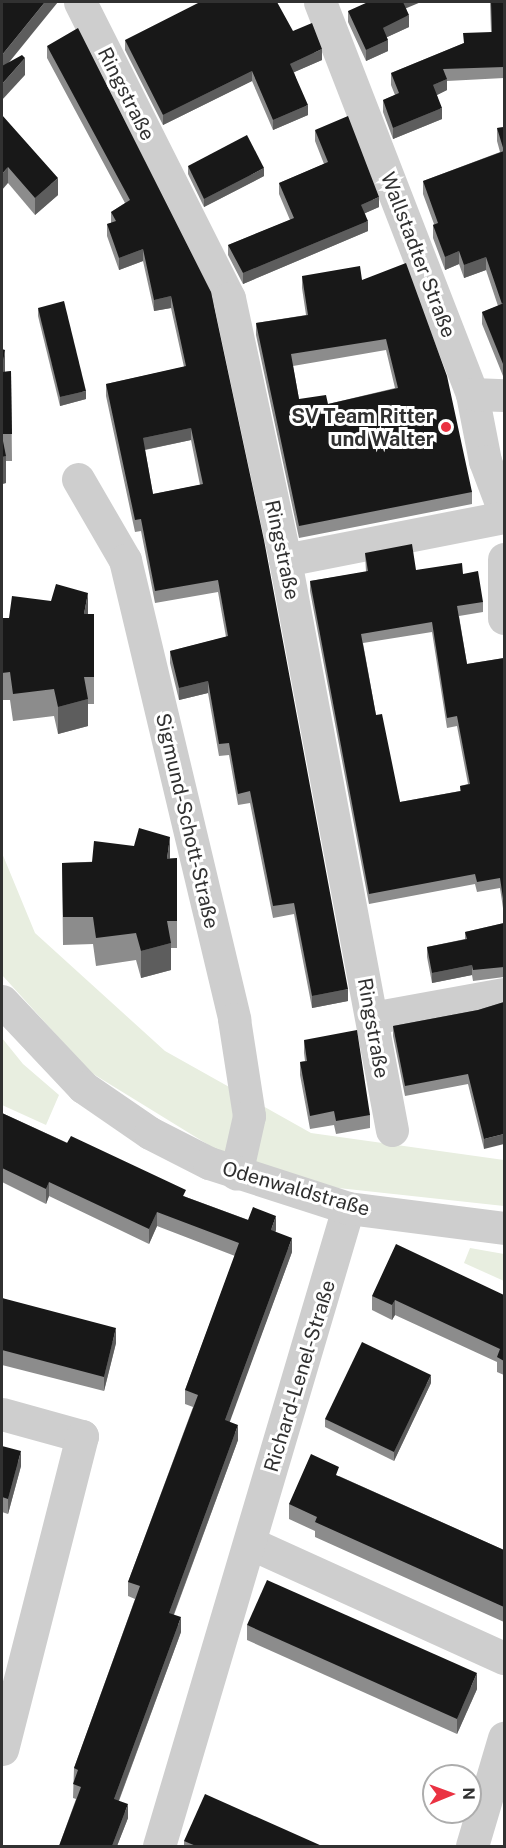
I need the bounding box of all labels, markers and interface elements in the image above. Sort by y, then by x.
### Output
street label: Ringstraße [92,43,160,145]
street label: Wallstadter Straße [375,169,461,341]
place label: SV Team Ritter und Walter [291,404,434,451]
marker: SV Team Ritter und Walter [439,420,453,434]
street label: Ringstraße [260,498,304,602]
street label: Sigmund-Schott-Straße [151,711,223,931]
street label: Ringstraße [352,976,394,1080]
street label: Odenwaldstraße [220,1156,372,1222]
street label: Richard-Lenel-Straße [259,1277,341,1475]
north arrow [422,1764,482,1824]
text: N [459,1787,478,1800]

